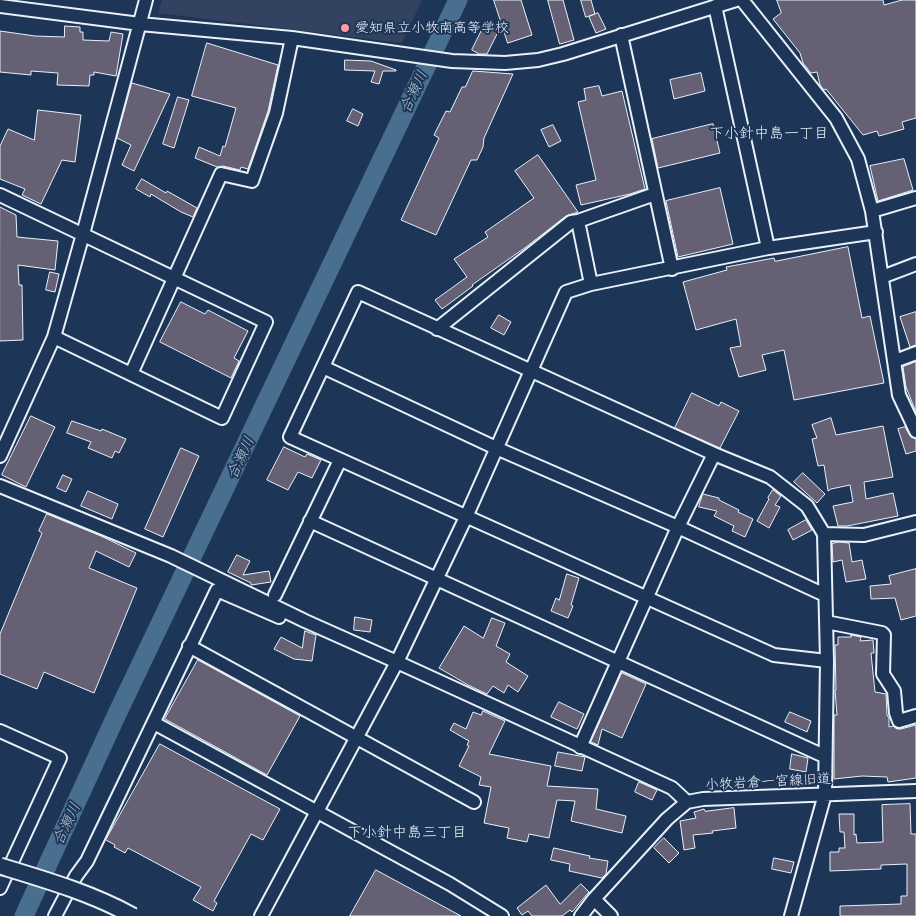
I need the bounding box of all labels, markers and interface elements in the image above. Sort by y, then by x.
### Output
place label: 愛知県立小牧南高等学校 [355,20,509,36]
marker: 愛知県立小牧南高等学校 [339,22,351,34]
water label: 合瀬川 [396,68,432,116]
district label: 下小針中島一丁目 [709,125,829,143]
water label: 合瀬川 [223,434,259,482]
street label: 小牧岩倉一宮線旧道 [705,770,831,794]
water label: 合瀬川 [49,800,85,848]
district label: 下小針中島三丁目 [347,824,467,842]

